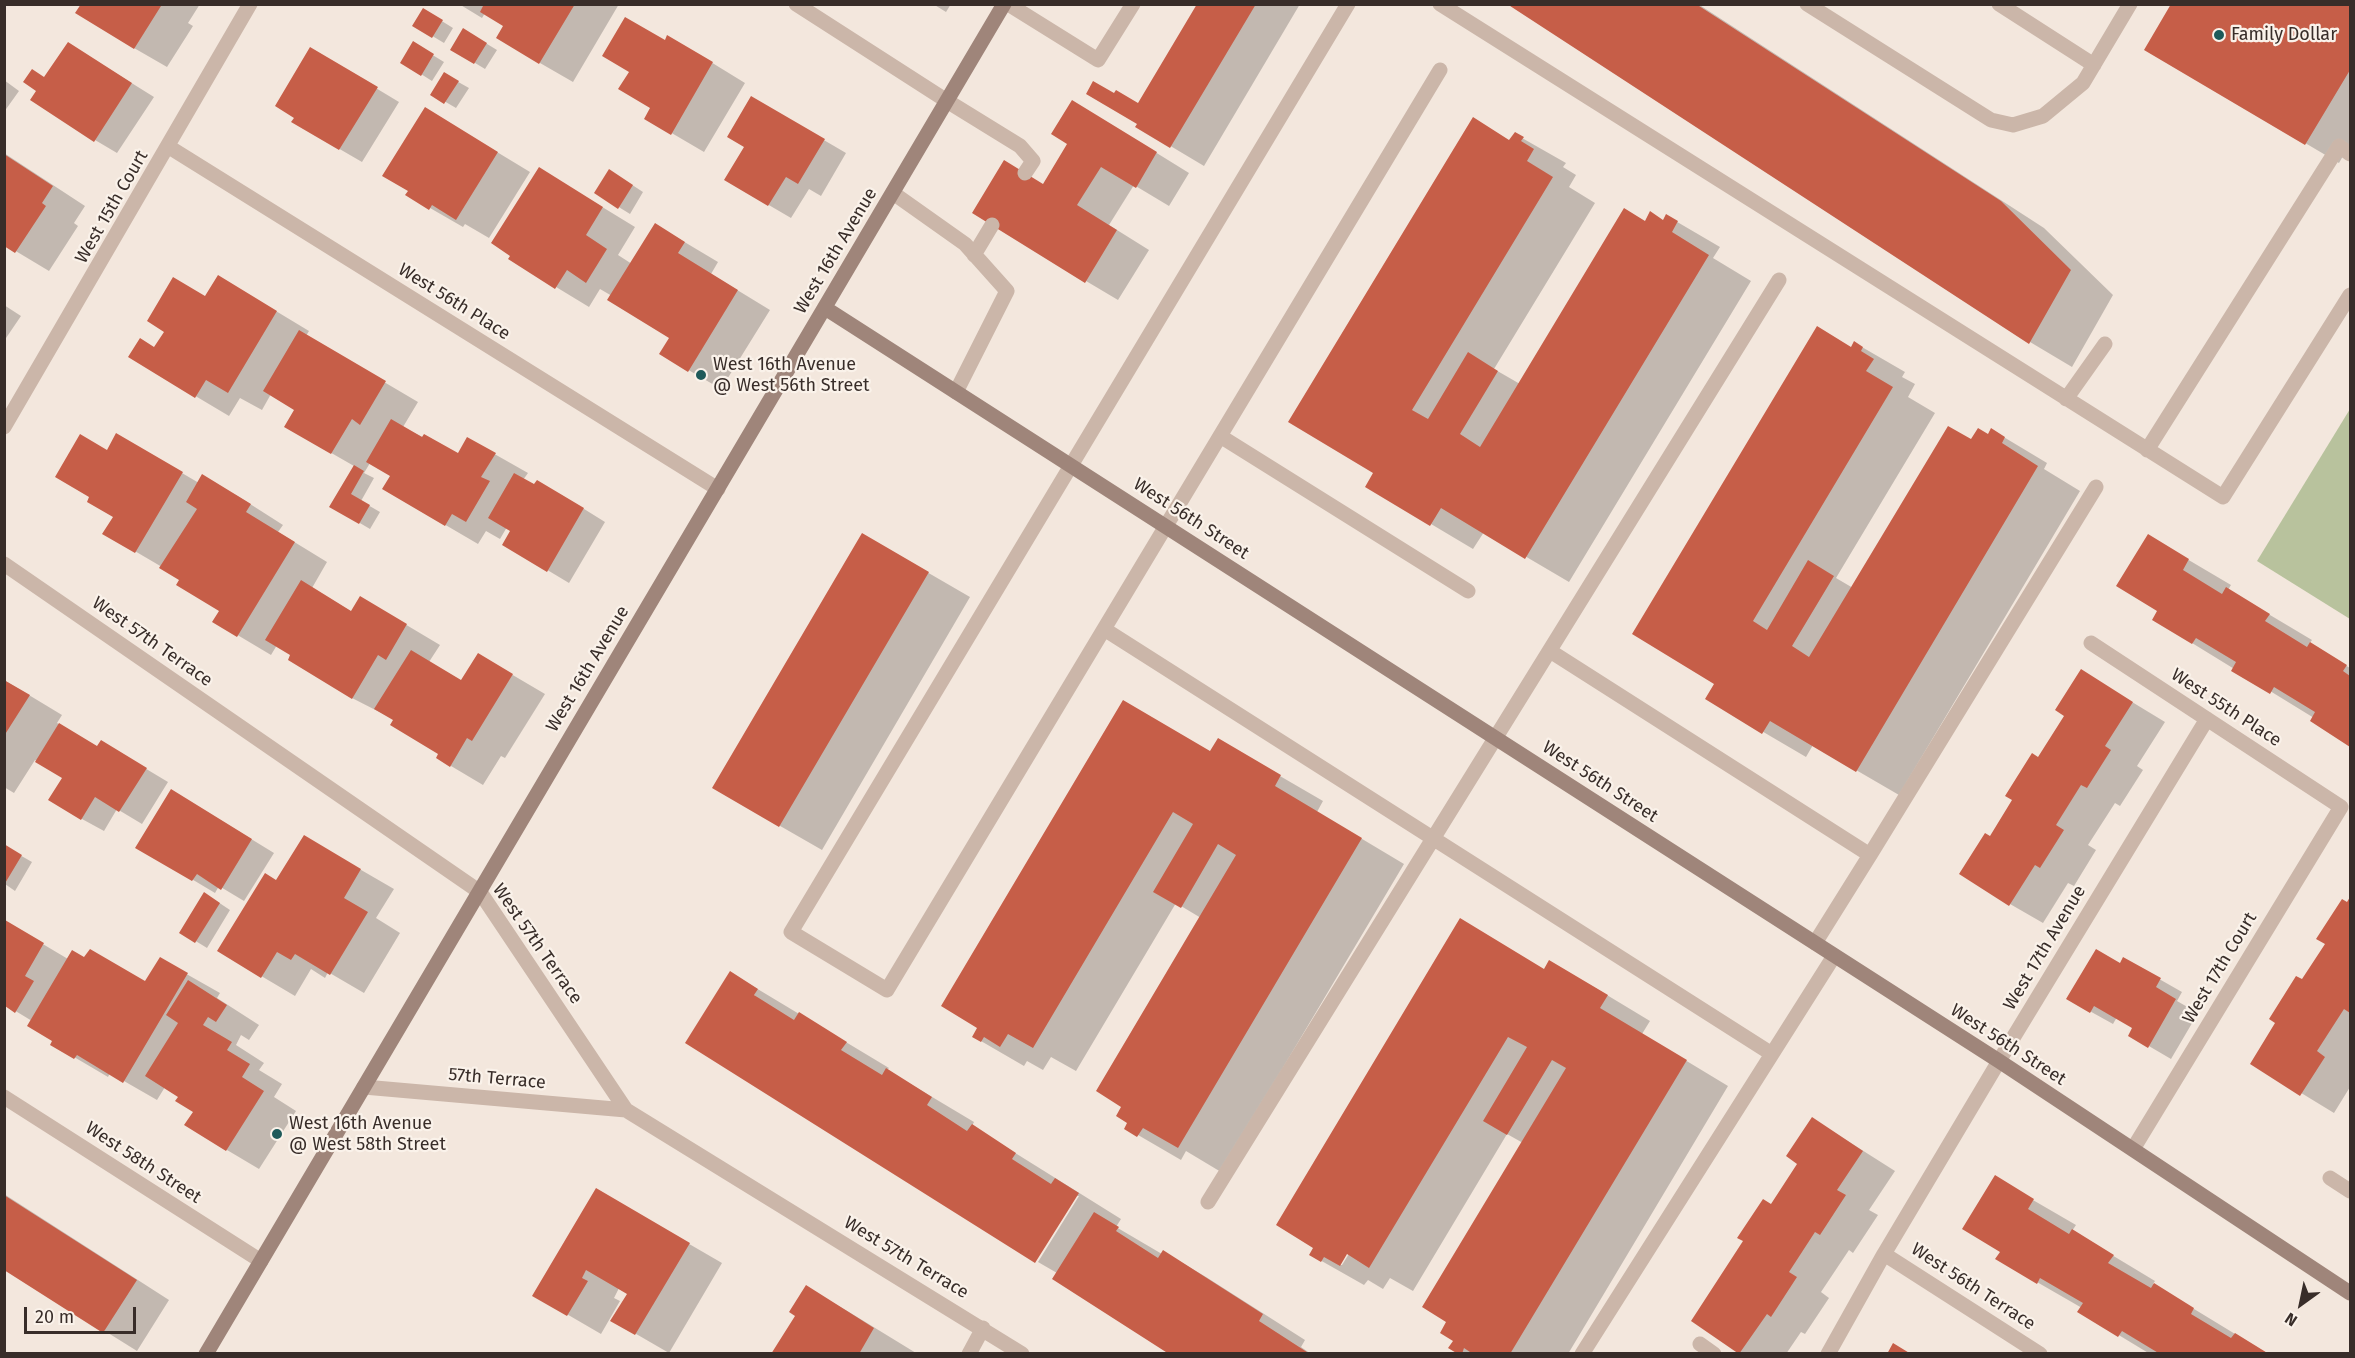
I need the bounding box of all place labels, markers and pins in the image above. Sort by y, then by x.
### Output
place label: Family Dollar [2231,24,2337,46]
marker: Family Dollar [2212,28,2226,42]
place label: West 16th Avenue @ West 56th Street [713,354,870,397]
marker: West 16th Avenue @ West 56th Street [694,368,708,382]
place label: West 16th Avenue @ West 58th Street [289,1113,446,1156]
marker: West 16th Avenue @ West 58th Street [270,1127,284,1141]

